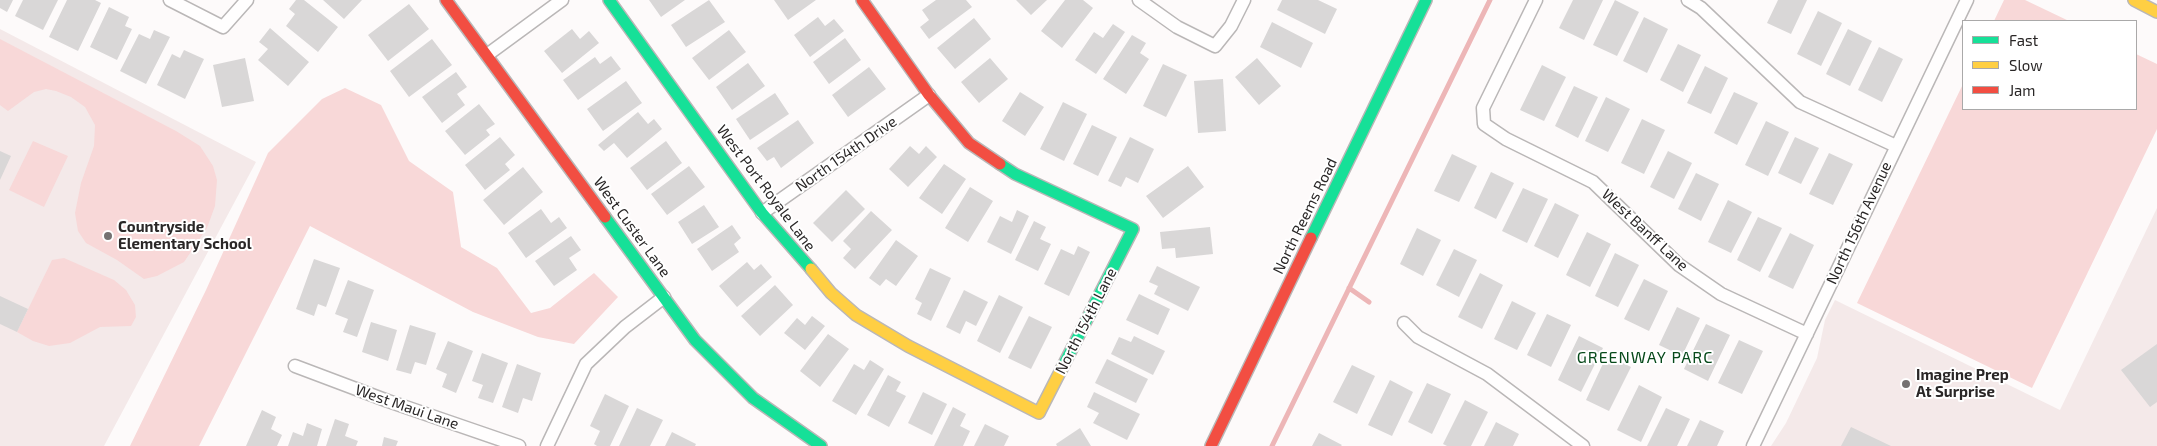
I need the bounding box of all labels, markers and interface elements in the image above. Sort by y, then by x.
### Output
legend [1962,20,2137,110]
text: Fast [2009,31,2038,49]
text: Slow [2009,56,2043,74]
text: Jam [2009,81,2035,99]
street label: North 154th Drive [792,112,900,196]
street label: West Port Royale Lane [713,121,819,255]
street label: North Reems Road [1269,155,1341,277]
street label: North 156th Avenue [1823,159,1895,287]
street label: West Custer Lane [590,173,674,281]
street label: West Banff Lane [1598,185,1692,275]
place label: Countryside Elementary School [118,218,252,253]
marker: Countryside Elementary School [102,230,114,242]
street label: North 154th Lane [1052,265,1120,377]
district label: GREENWAY PARC [1575,348,1715,368]
place label: Imagine Prep At Surprise [1916,366,2009,401]
marker: Imagine Prep At Surprise [1900,378,1912,390]
street label: West Maui Lane [353,381,461,433]

